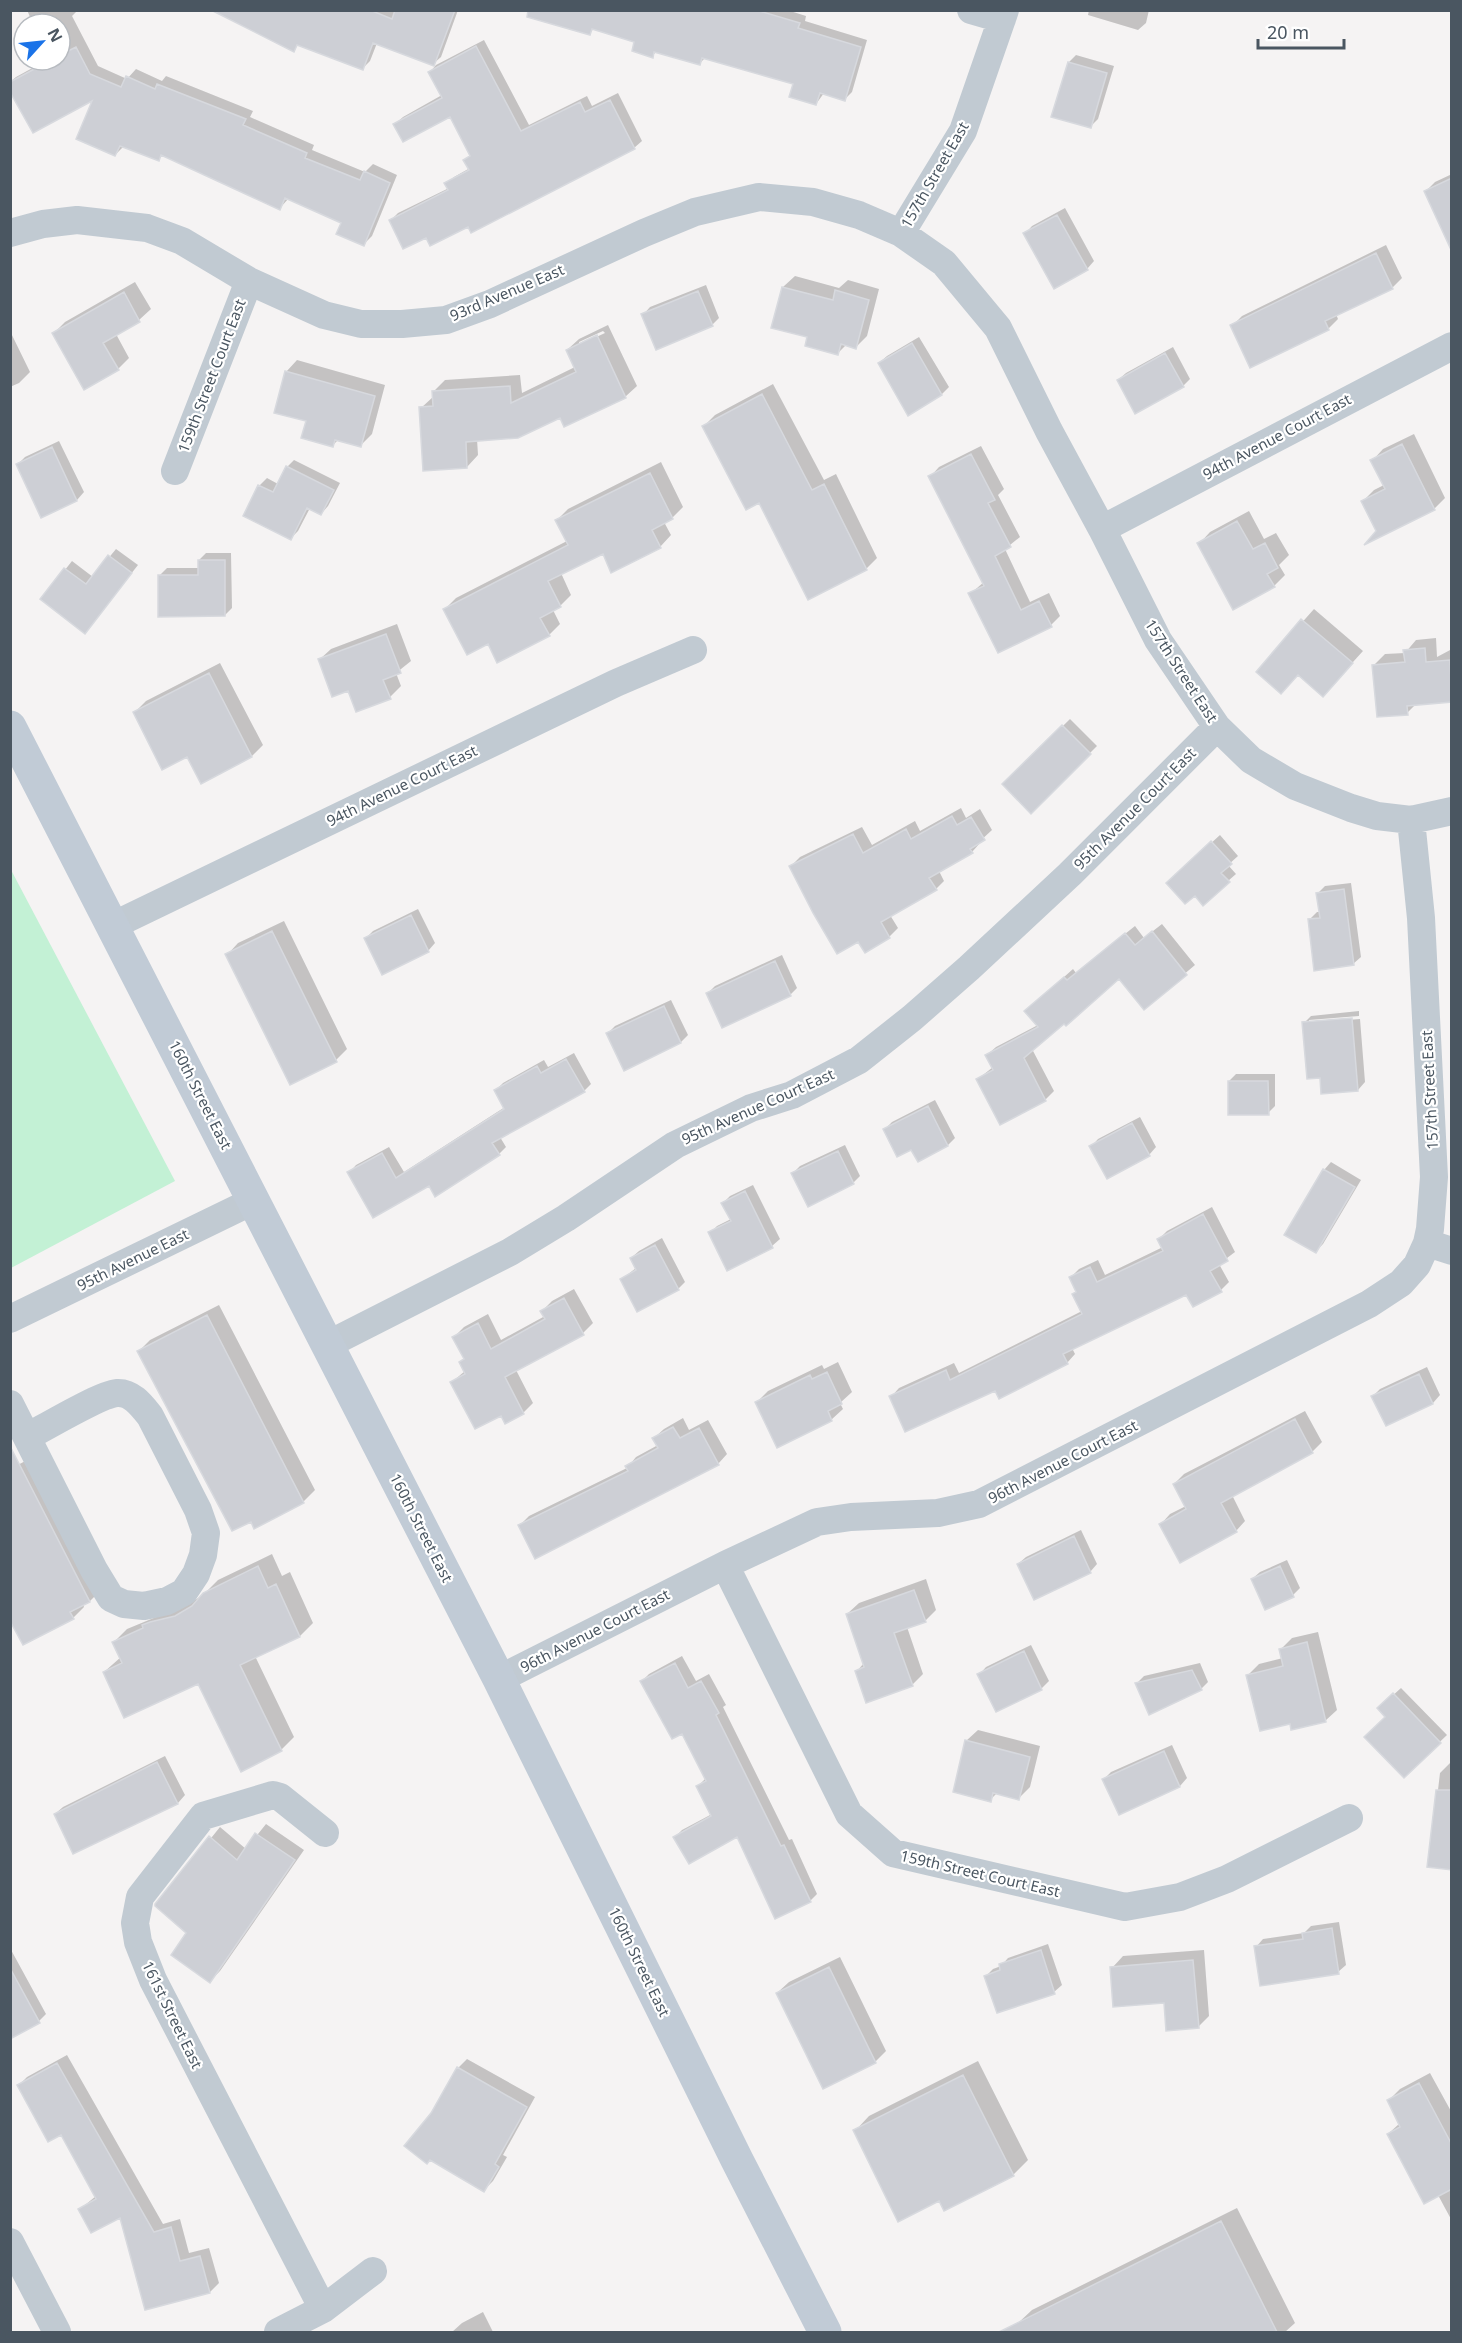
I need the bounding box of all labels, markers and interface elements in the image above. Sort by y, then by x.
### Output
north arrow [12,12,72,72]
scale bar [1258,12,1344,50]
text: 20 m [1267,20,1309,44]
text: N [43,24,68,46]
street label: 157th Street East [896,117,973,231]
street label: 93rd Avenue East [447,259,567,325]
street label: 159th Street Court East [173,296,250,455]
street label: 94th Avenue Court East [1199,388,1355,484]
street label: 157th Street East [1141,615,1223,726]
street label: 94th Avenue Court East [323,740,481,830]
street label: 95th Avenue Court East [1069,742,1200,874]
street label: 157th Street East [1416,1029,1442,1150]
street label: 160th Street East [165,1037,237,1153]
street label: 95th Avenue Court East [678,1063,838,1149]
street label: 95th Avenue East [73,1223,192,1295]
street label: 96th Avenue Court East [984,1414,1141,1507]
street label: 160th Street East [386,1470,458,1586]
street label: 96th Avenue Court East [516,1583,673,1676]
street label: 159th Street Court East [899,1845,1062,1901]
street label: 160th Street East [605,1903,675,2020]
street label: 161st Street East [138,1957,208,2072]

